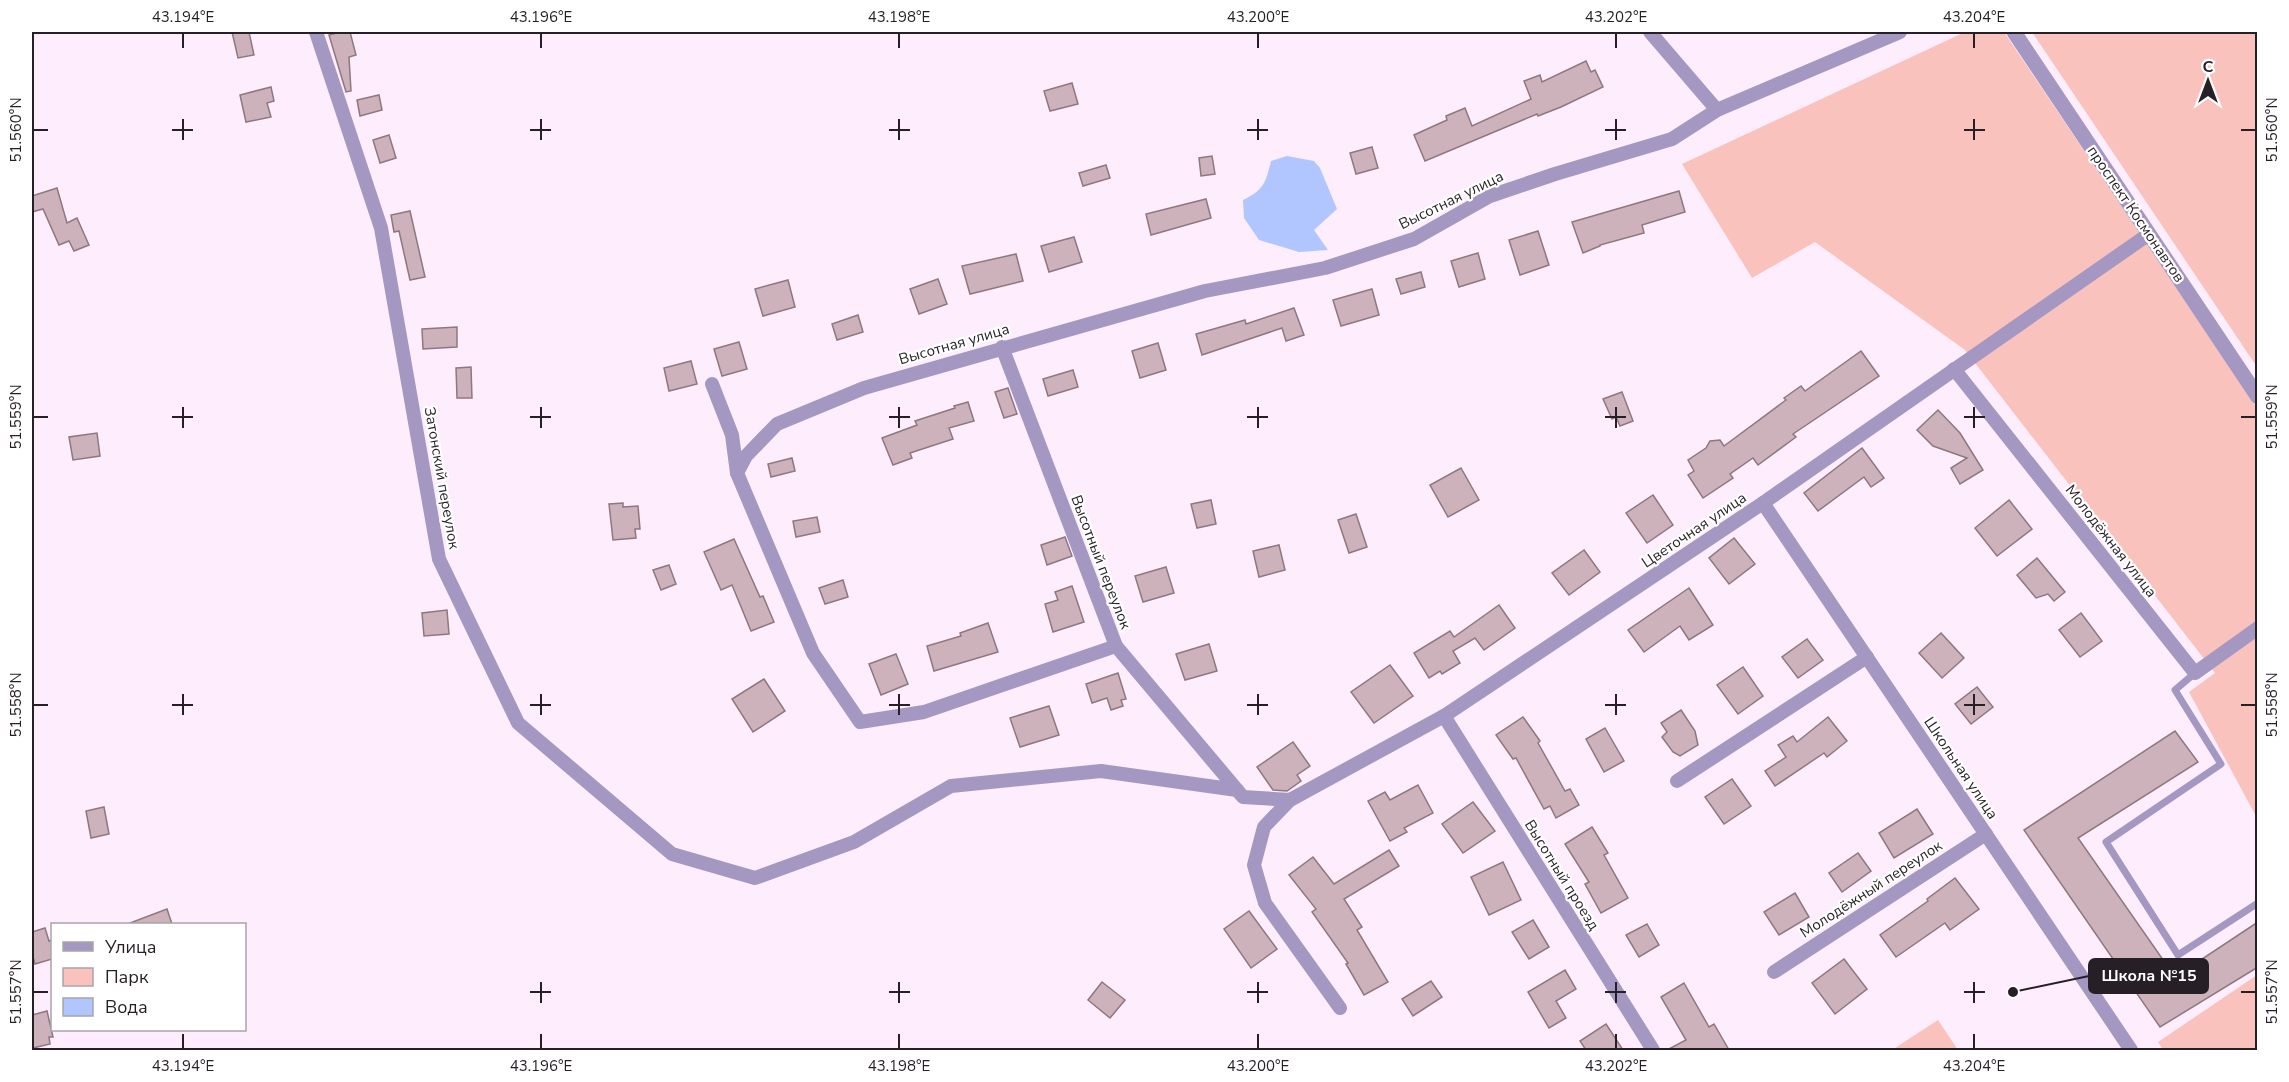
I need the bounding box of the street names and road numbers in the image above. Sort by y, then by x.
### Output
street label: проспект Космонавтов [2083,142,2189,286]
street label: Высотная улица [1395,166,1507,234]
street label: Высотная улица [896,319,1012,369]
street label: Затонский переулок [420,405,464,551]
street label: Молодёжная улица [2061,481,2161,601]
street label: Цветочная улица [1638,488,1750,572]
street label: Высотный переулок [1066,492,1136,632]
street label: Школьная улица [1919,713,2003,823]
street label: Высотный проезд [1520,816,1604,934]
street label: Молодёжный переулок [1796,835,1946,942]

